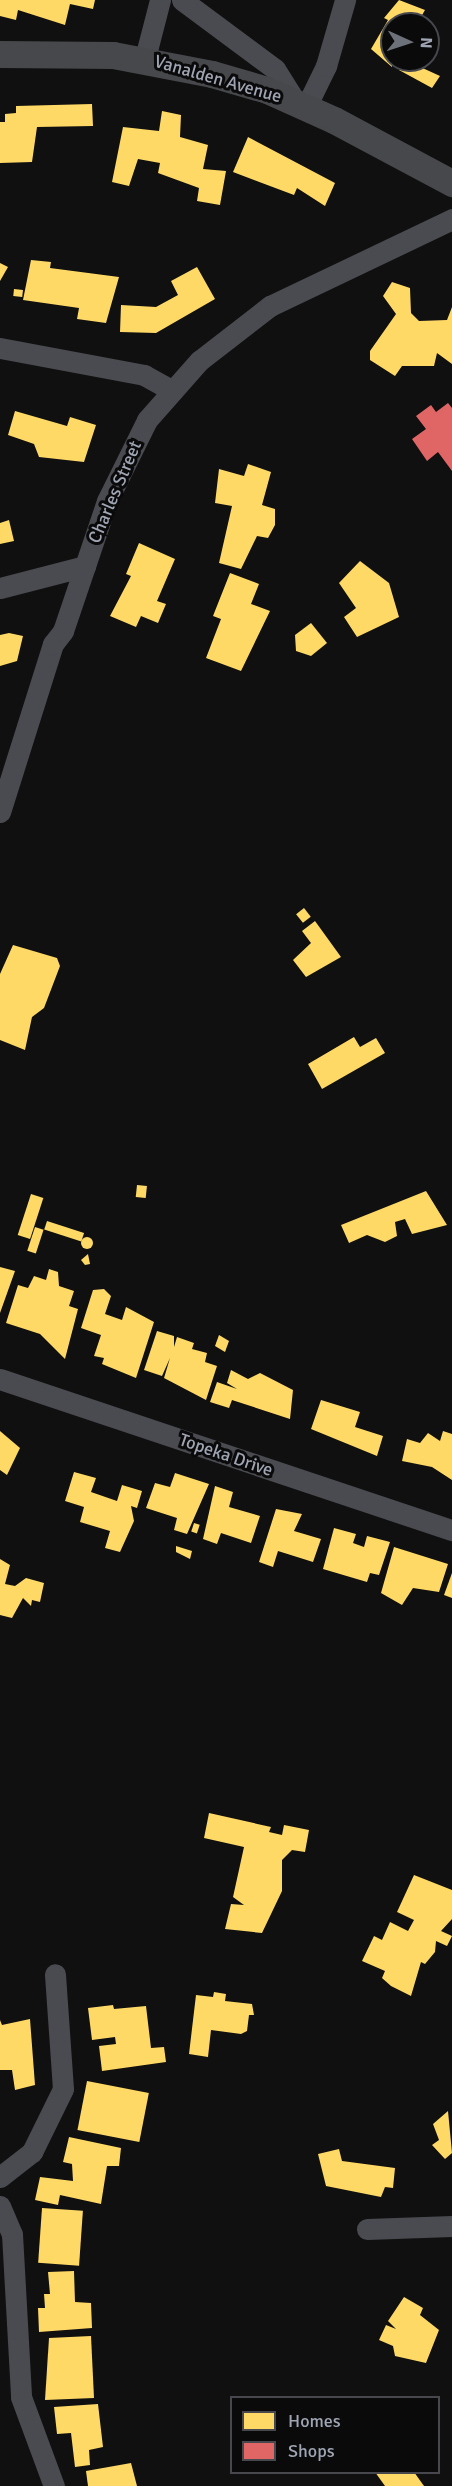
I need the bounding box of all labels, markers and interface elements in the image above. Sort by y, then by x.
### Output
north arrow [380,12,440,72]
text: N [416,37,436,49]
street label: Vanalden Avenue [152,50,284,108]
street label: Charles Street [84,437,146,547]
street label: Topeka Drive [176,1429,276,1481]
legend [230,2396,440,2474]
text: Homes [288,2410,341,2432]
text: Shops [288,2440,335,2462]

